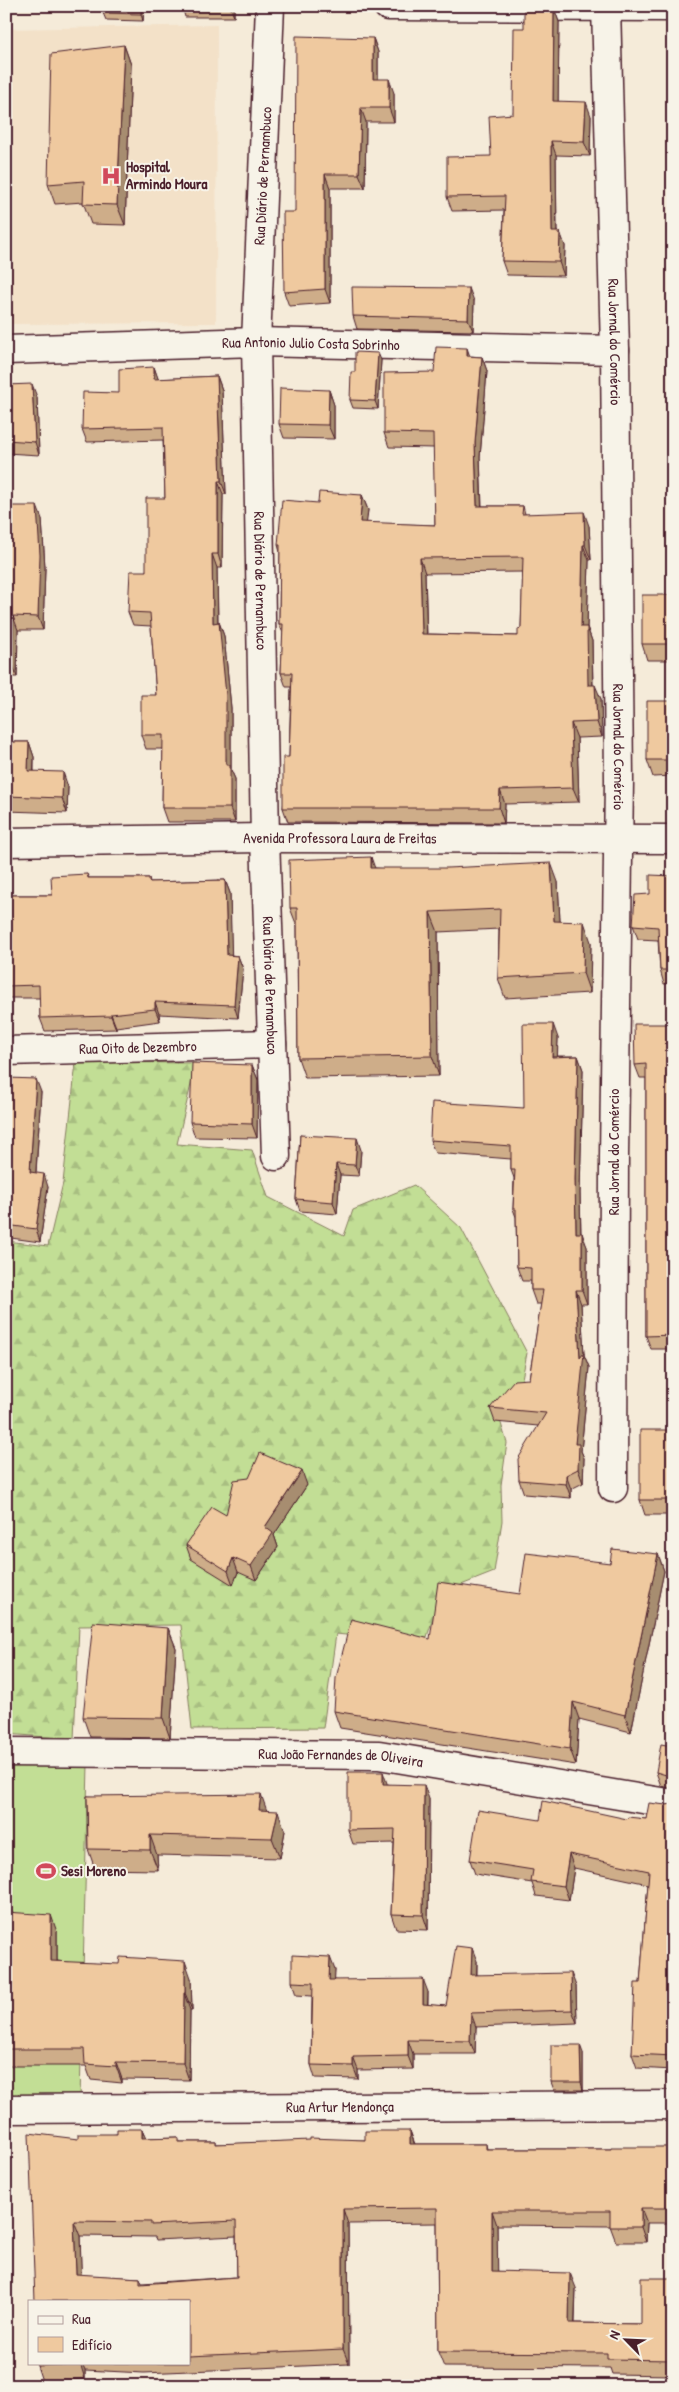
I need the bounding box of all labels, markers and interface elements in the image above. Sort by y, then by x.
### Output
street label: Rua Diário de Pernambuco [248,106,277,246]
place label: Hospital Armindo Moura [126,156,208,194]
hospital icon: Hospital Armindo Moura [100,165,122,187]
street label: Rua Jornal do Comércio [603,278,627,405]
street label: Rua Antonio Julio Costa Sobrinho [222,331,400,355]
street label: Rua Diário de Pernambuco [249,511,273,650]
street label: Rua Jornal do Comércio [608,683,630,810]
street label: Avenida Professora Laura de Freitas [243,827,437,848]
street label: Rua Diário de Pernambuco [258,916,283,1055]
street label: Rua Oito de Dezembro [79,1035,197,1059]
street label: Rua Jornal do Comércio [603,1089,624,1215]
street label: Rua João Fernandes de Oliveira [258,1743,425,1772]
sports icon: Sesi Moreno [35,1860,57,1882]
place label: Sesi Moreno [61,1860,126,1881]
street label: Rua Artur Mendonça [286,2096,394,2117]
legend [28,2300,190,2364]
text: Rua [72,2308,91,2329]
north arrow [602,2314,652,2364]
text: N [603,2327,624,2342]
text: Edifício [72,2334,112,2355]

